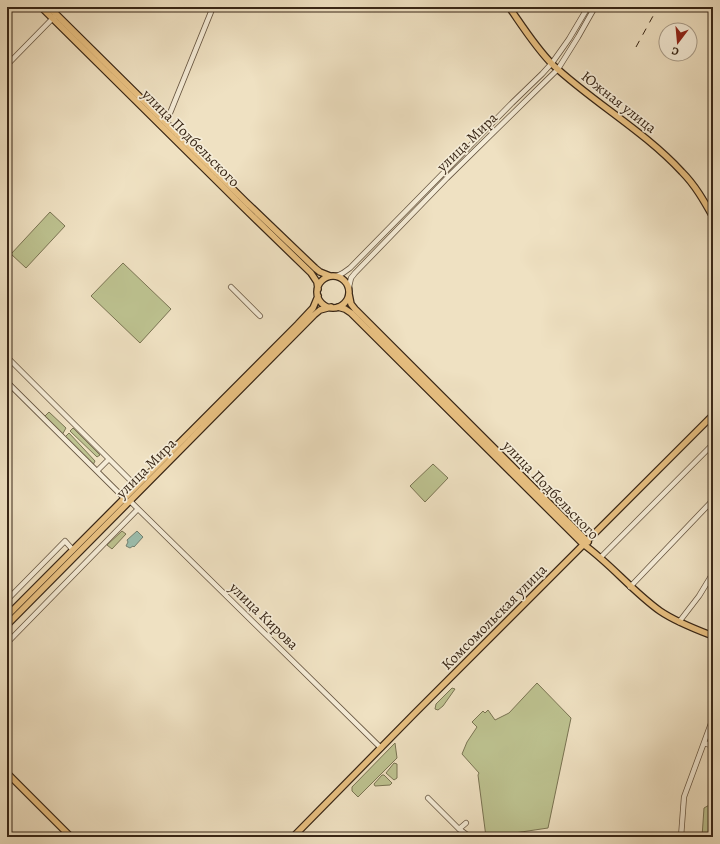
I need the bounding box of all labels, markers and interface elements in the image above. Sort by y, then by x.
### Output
north arrow [658,22,698,62]
text: С [670,43,681,59]
street label: Южная улица [577,66,661,138]
street label: улица Подбельского [137,84,244,191]
street label: улица Мира [431,108,502,177]
street label: улица Мира [111,434,180,503]
street label: улица Подбельского [498,435,604,544]
street label: Комсомольская улица [437,560,551,674]
street label: улица Кирова [224,577,303,654]

